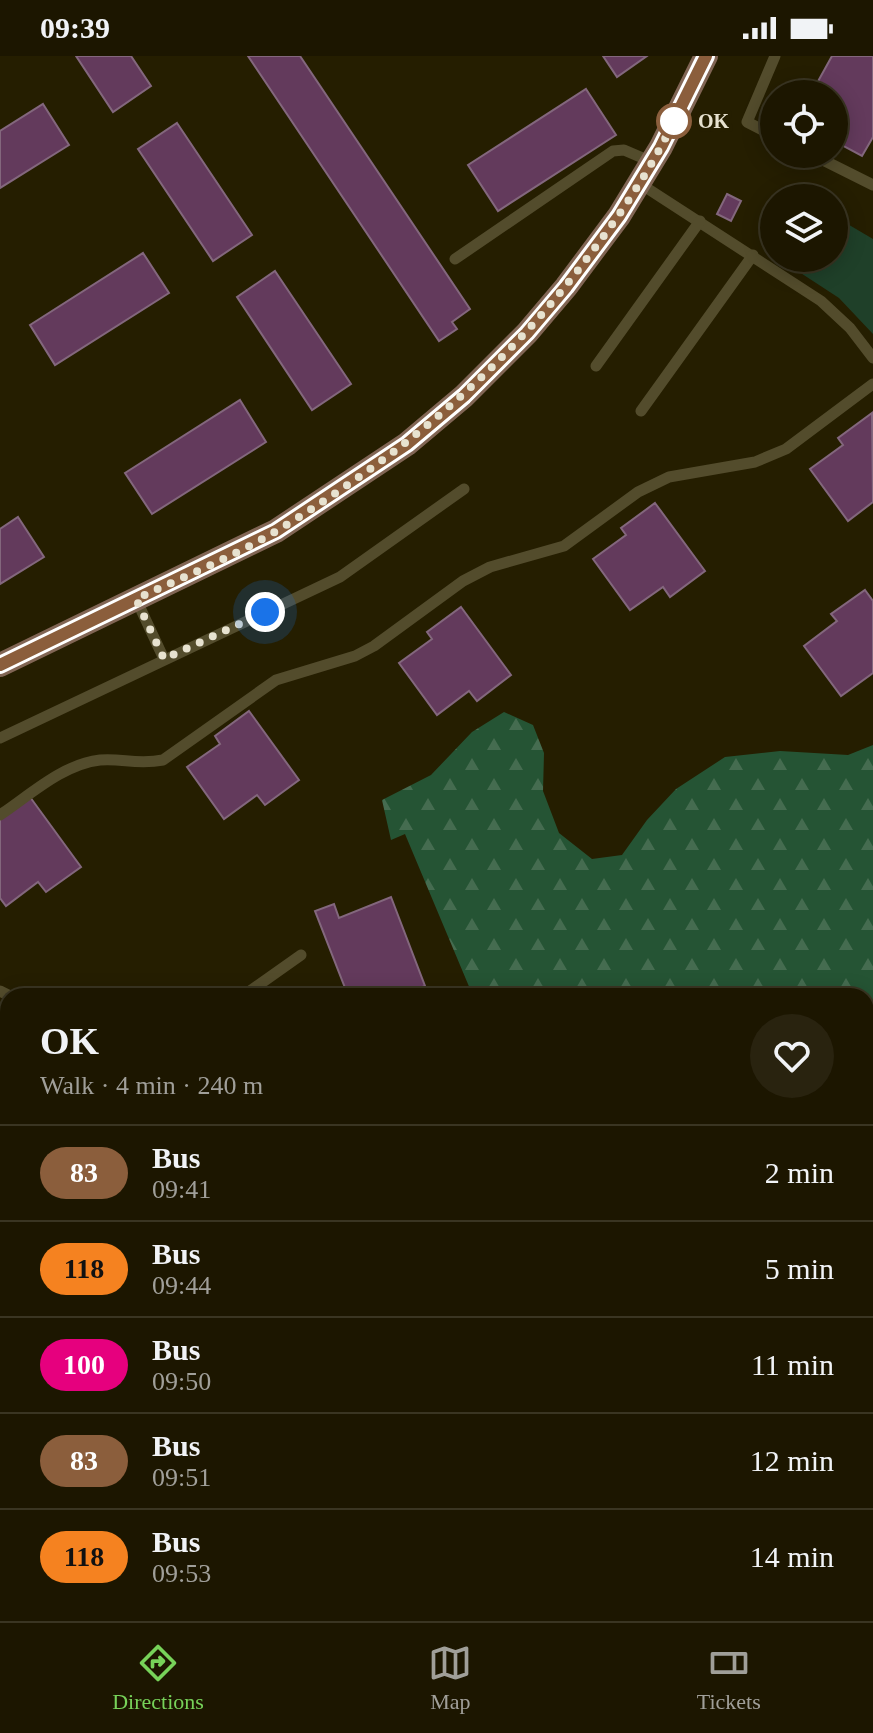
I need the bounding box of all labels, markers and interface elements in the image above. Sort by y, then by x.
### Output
text: 09:39 [40,11,110,44]
map controls [760,80,848,272]
button: locate [760,80,848,168]
marker: OK [657,104,691,138]
place label: OK [698,110,730,132]
button: layers [760,184,848,272]
your location [245,592,285,632]
button: heart [750,1014,834,1098]
text: OK [40,1020,99,1062]
text: Walk · 4 min · 240 m [40,1071,263,1100]
text: Bus [152,1141,200,1174]
text: 2 min [765,1156,834,1189]
text: 83 [70,1157,98,1188]
text: 09:41 [152,1175,211,1204]
text: Bus [152,1237,200,1270]
text: 5 min [765,1252,834,1285]
text: 118 [64,1253,104,1284]
text: 09:44 [152,1271,211,1300]
text: Bus [152,1333,200,1366]
text: 11 min [751,1348,834,1381]
text: 100 [63,1349,105,1380]
text: 09:50 [152,1367,211,1396]
text: Bus [152,1429,200,1462]
text: 12 min [750,1444,834,1477]
text: 83 [70,1445,98,1476]
text: 09:51 [152,1463,211,1492]
text: Bus [152,1525,200,1558]
text: 14 min [750,1540,834,1573]
text: 118 [64,1541,104,1572]
text: 09:53 [152,1559,211,1588]
tab: Directions [112,1641,204,1715]
tab: Map [428,1641,472,1715]
tab: Tickets [697,1641,761,1715]

